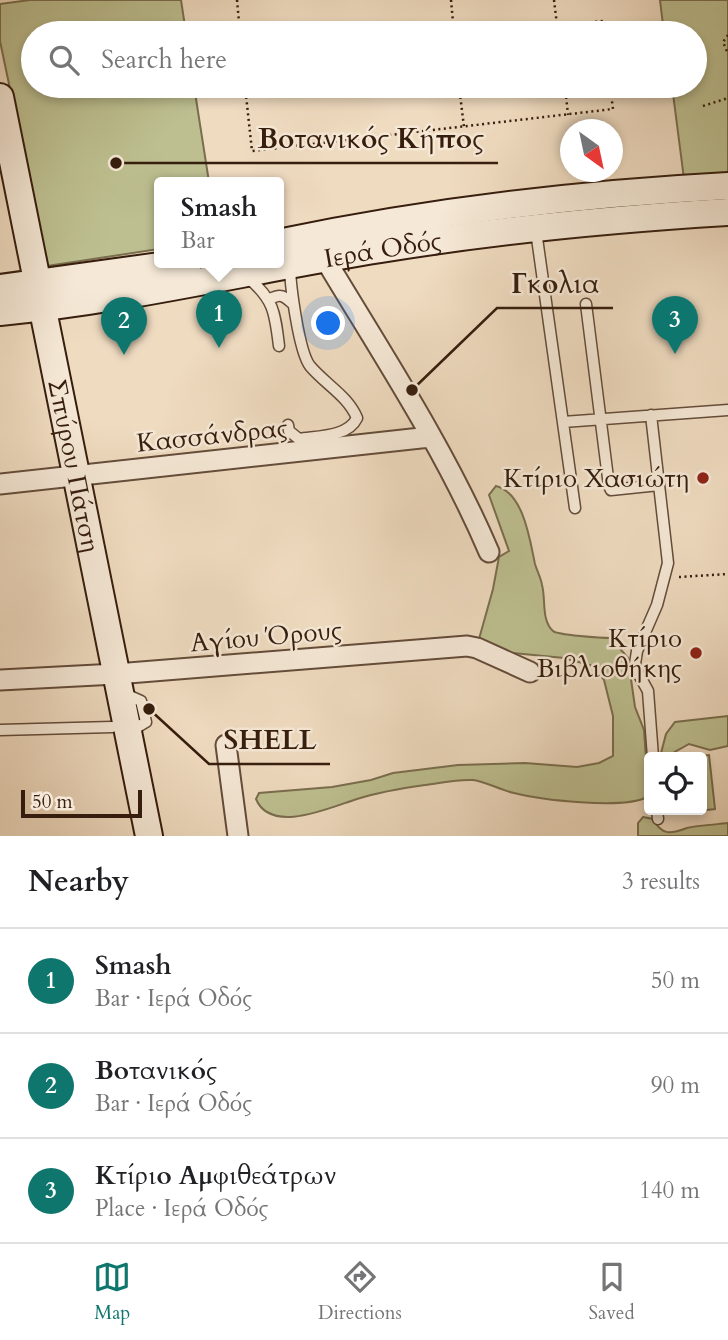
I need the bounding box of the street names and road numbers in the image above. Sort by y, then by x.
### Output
street label: Ιερά Οδός [321,223,444,276]
street label: Σπύρου Πάτση [39,376,108,555]
street label: Κασσάνδρας [135,410,289,461]
street label: Αγίου Όρους [189,612,343,661]

